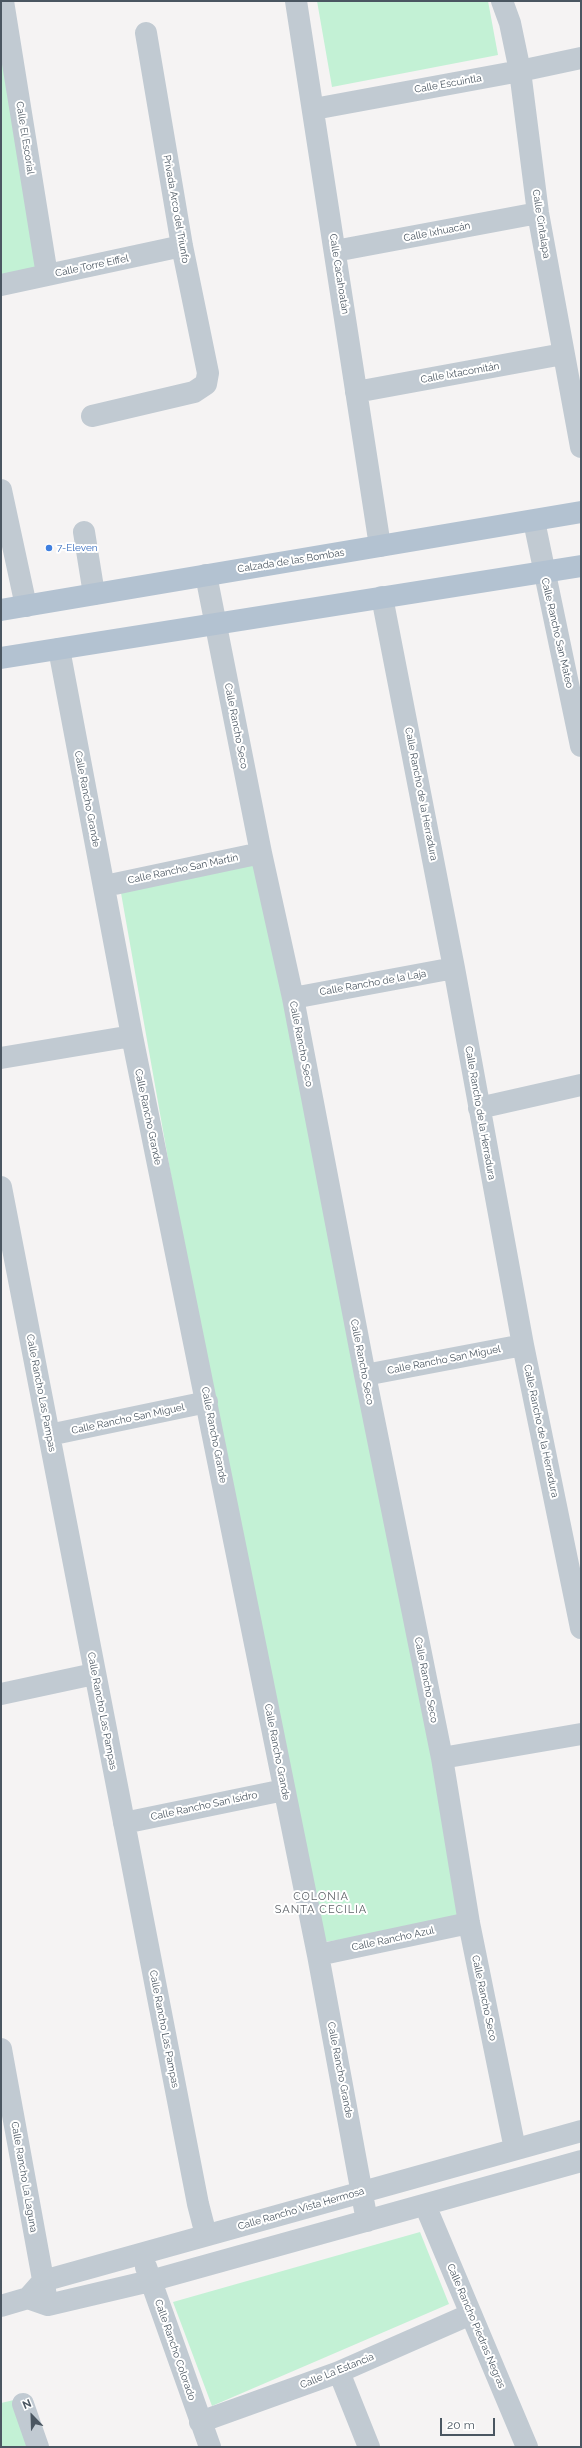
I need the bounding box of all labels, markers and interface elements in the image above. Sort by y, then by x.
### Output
street label: Calle Escuintla [413,72,483,96]
street label: Calle El Escorial [13,101,37,175]
street label: Privada Arco del Triunfo [161,154,191,264]
street label: Calle Cintalapa [530,189,552,259]
street label: Calle Ixhuacán [403,220,471,244]
street label: Calle Cacahoatán [327,233,351,315]
street label: Calle Torre Eiffel [54,252,130,280]
street label: Calle Ixtacomitán [420,360,500,386]
place label: 7-Eleven [57,542,98,554]
marker: 7-Eleven [44,543,54,553]
street label: Calzada de las Bombas [237,547,345,575]
street label: Calle Rancho San Mateo [538,577,576,689]
street label: Calle Rancho Seco [222,682,250,770]
street label: Calle Rancho de la Herradura [402,726,440,862]
street label: Calle Rancho Grande [72,750,102,848]
street label: Calle Rancho San Martín [127,851,239,887]
street label: Calle Rancho de la Laja [319,968,427,998]
street label: Calle Rancho Seco [287,1000,315,1088]
street label: Calle Rancho de la Herradura [462,1045,498,1181]
street label: Calle Rancho Grande [132,1068,164,1166]
street label: Calle Rancho Seco [348,1318,376,1406]
street label: Calle Rancho Las Pampas [24,1333,58,1453]
street label: Calle Rancho San Miguel [386,1343,502,1377]
street label: Calle Rancho de la Herradura [521,1363,561,1499]
street label: Calle Rancho Grande [199,1386,229,1484]
street label: Calle Rancho San Miguel [70,1401,186,1437]
street label: Calle Rancho Seco [412,1636,440,1724]
street label: Calle Rancho Las Pampas [85,1651,119,1771]
street label: Calle Rancho Grande [262,1703,292,1801]
street label: Calle Rancho San Isidro [150,1789,258,1823]
district label: COLONIA SANTA CECILIA [275,1890,367,1916]
street label: Calle Rancho Azul [351,1924,435,1954]
street label: Calle Rancho Seco [469,1954,499,2042]
street label: Calle Rancho Las Pampas [147,1969,181,2089]
street label: Calle Rancho Grande [325,2021,355,2119]
street label: Calle Rancho La Laguna [8,2121,40,2233]
street label: Calle Rancho Vista Hermosa [236,2185,366,2233]
street label: Calle Rancho Piedras Negras [444,2262,508,2390]
street label: Calle Rancho Colorado [152,2298,198,2402]
street label: Calle La Estancia [298,2351,376,2391]
north arrow [12,2396,52,2436]
text: N [21,2397,34,2412]
scale bar [442,2410,497,2436]
text: 20 m [447,2418,475,2432]

